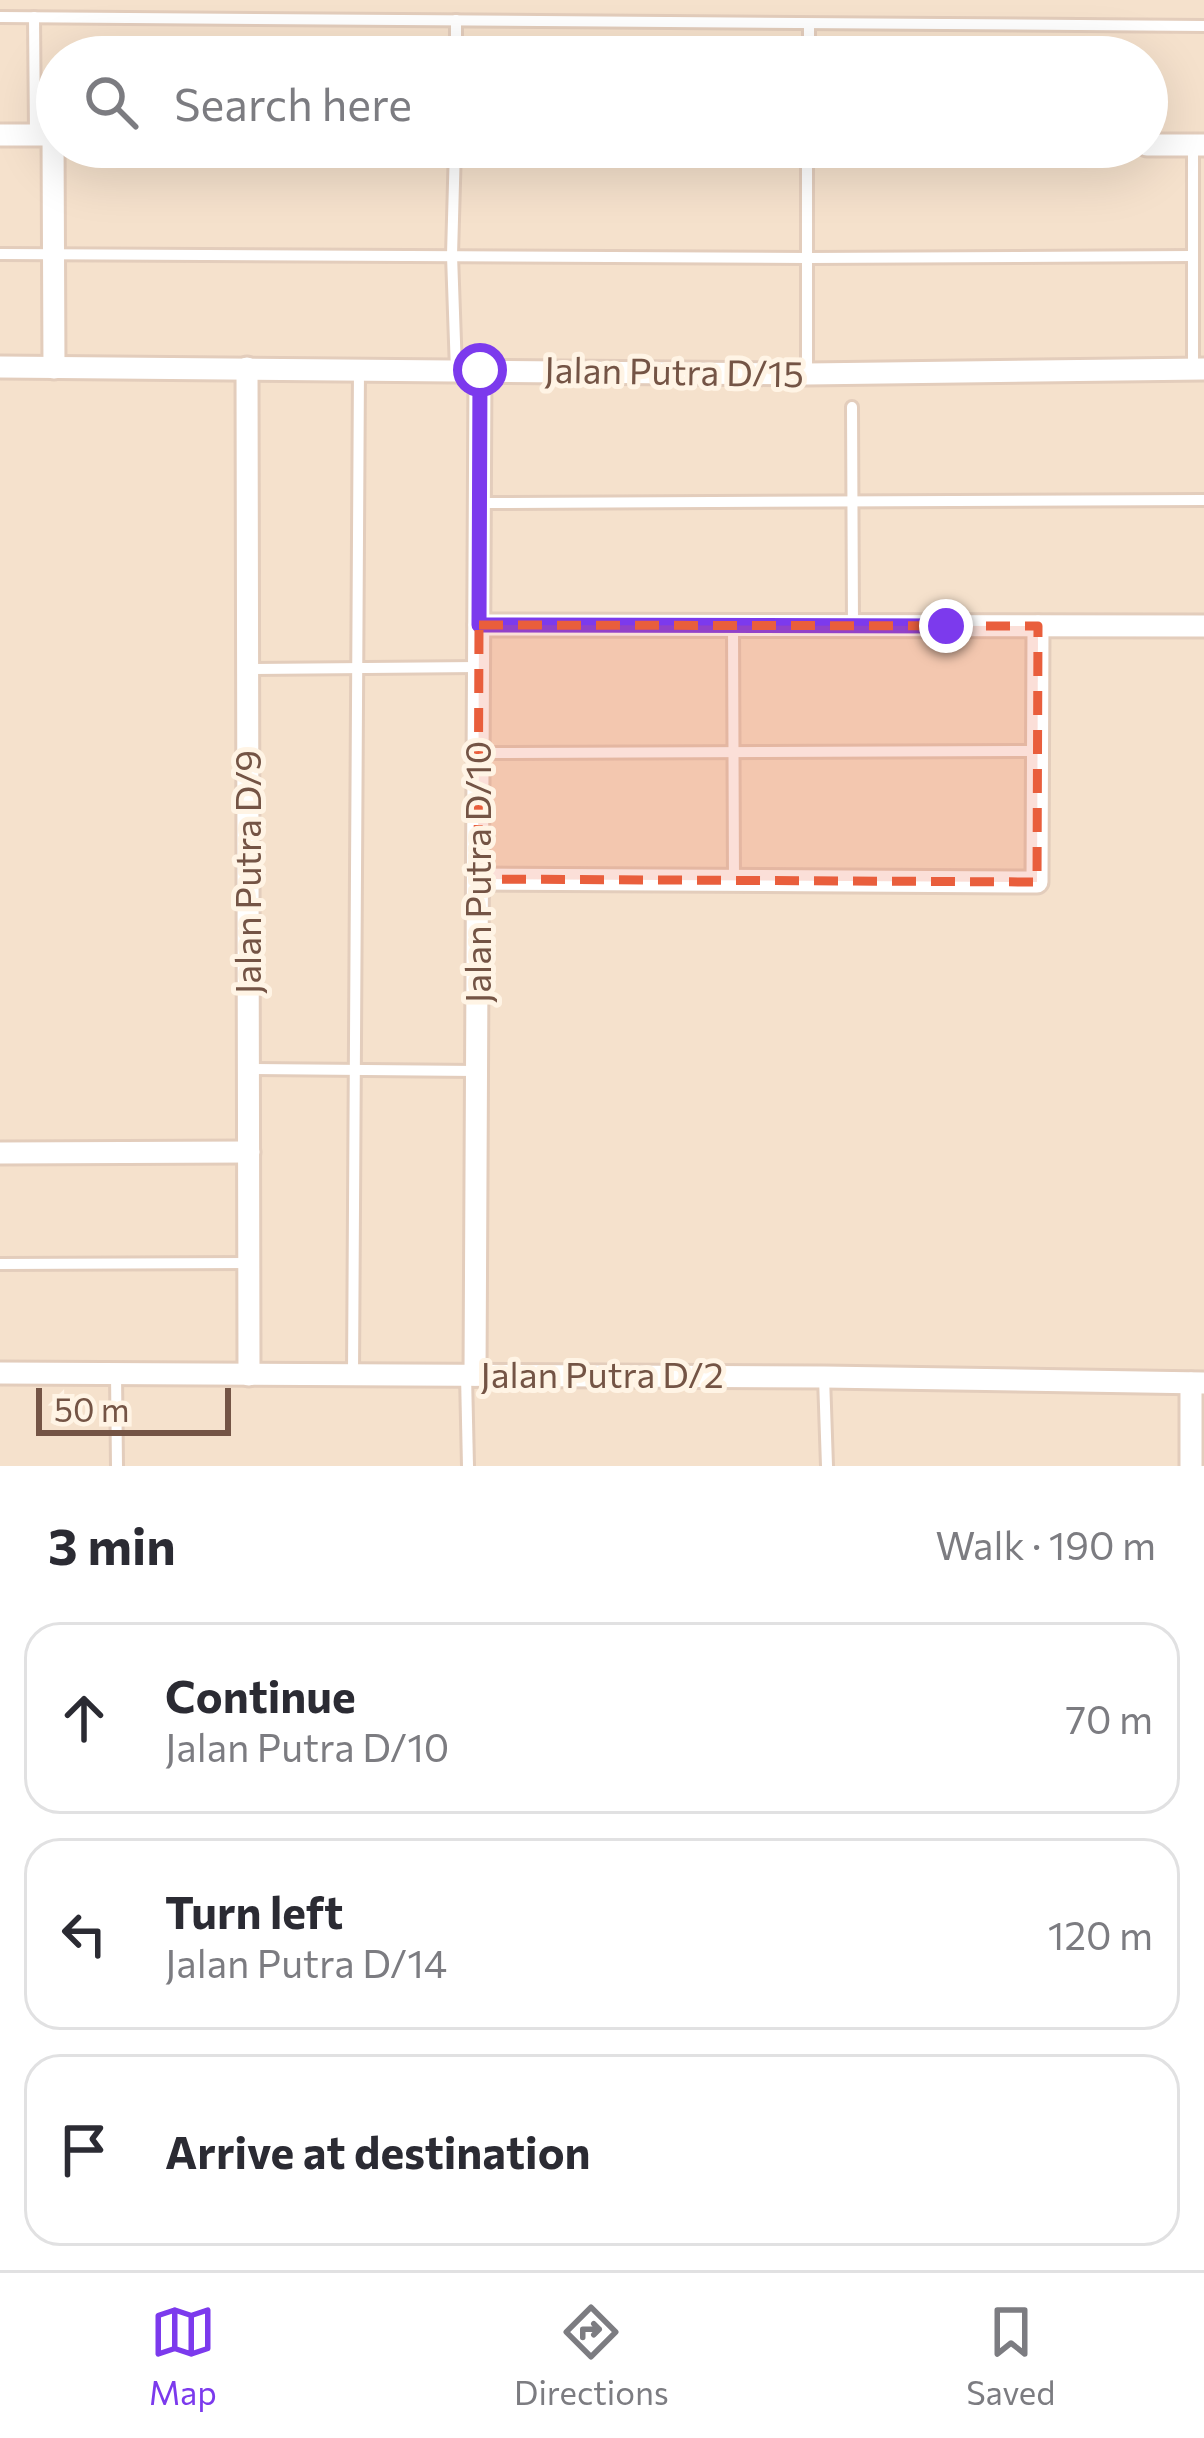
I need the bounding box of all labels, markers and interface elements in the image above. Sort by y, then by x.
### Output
search box [36,36,1168,168]
icon: search [78,69,144,135]
text: Search here [174,75,412,130]
route start [453,343,507,397]
street label: Jalan Putra D/15 [544,346,804,394]
route end [919,599,973,653]
street label: Jalan Putra D/10 [454,741,498,1003]
street label: Jalan Putra D/9 [224,750,268,994]
street label: Jalan Putra D/2 [480,1351,724,1395]
scale bar [36,1382,231,1435]
text: 50 m [54,1388,130,1429]
text: 3 min [48,1513,176,1576]
text: Walk · 190 m [935,1520,1156,1568]
text: Continue [165,1667,356,1722]
icon: ahead [51,1685,117,1751]
text: 70 m [1066,1694,1153,1742]
text: Jalan Putra D/10 [165,1722,449,1770]
text: Turn left [165,1883,343,1938]
icon: left [51,1901,117,1967]
text: 120 m [1048,1910,1153,1958]
text: Jalan Putra D/14 [165,1938,447,1986]
icon: arrive [51,2117,117,2183]
text: Arrive at destination [165,2123,591,2178]
tab: Map [149,2299,217,2412]
tab: Directions [514,2299,669,2412]
tab: Saved [966,2299,1055,2412]

